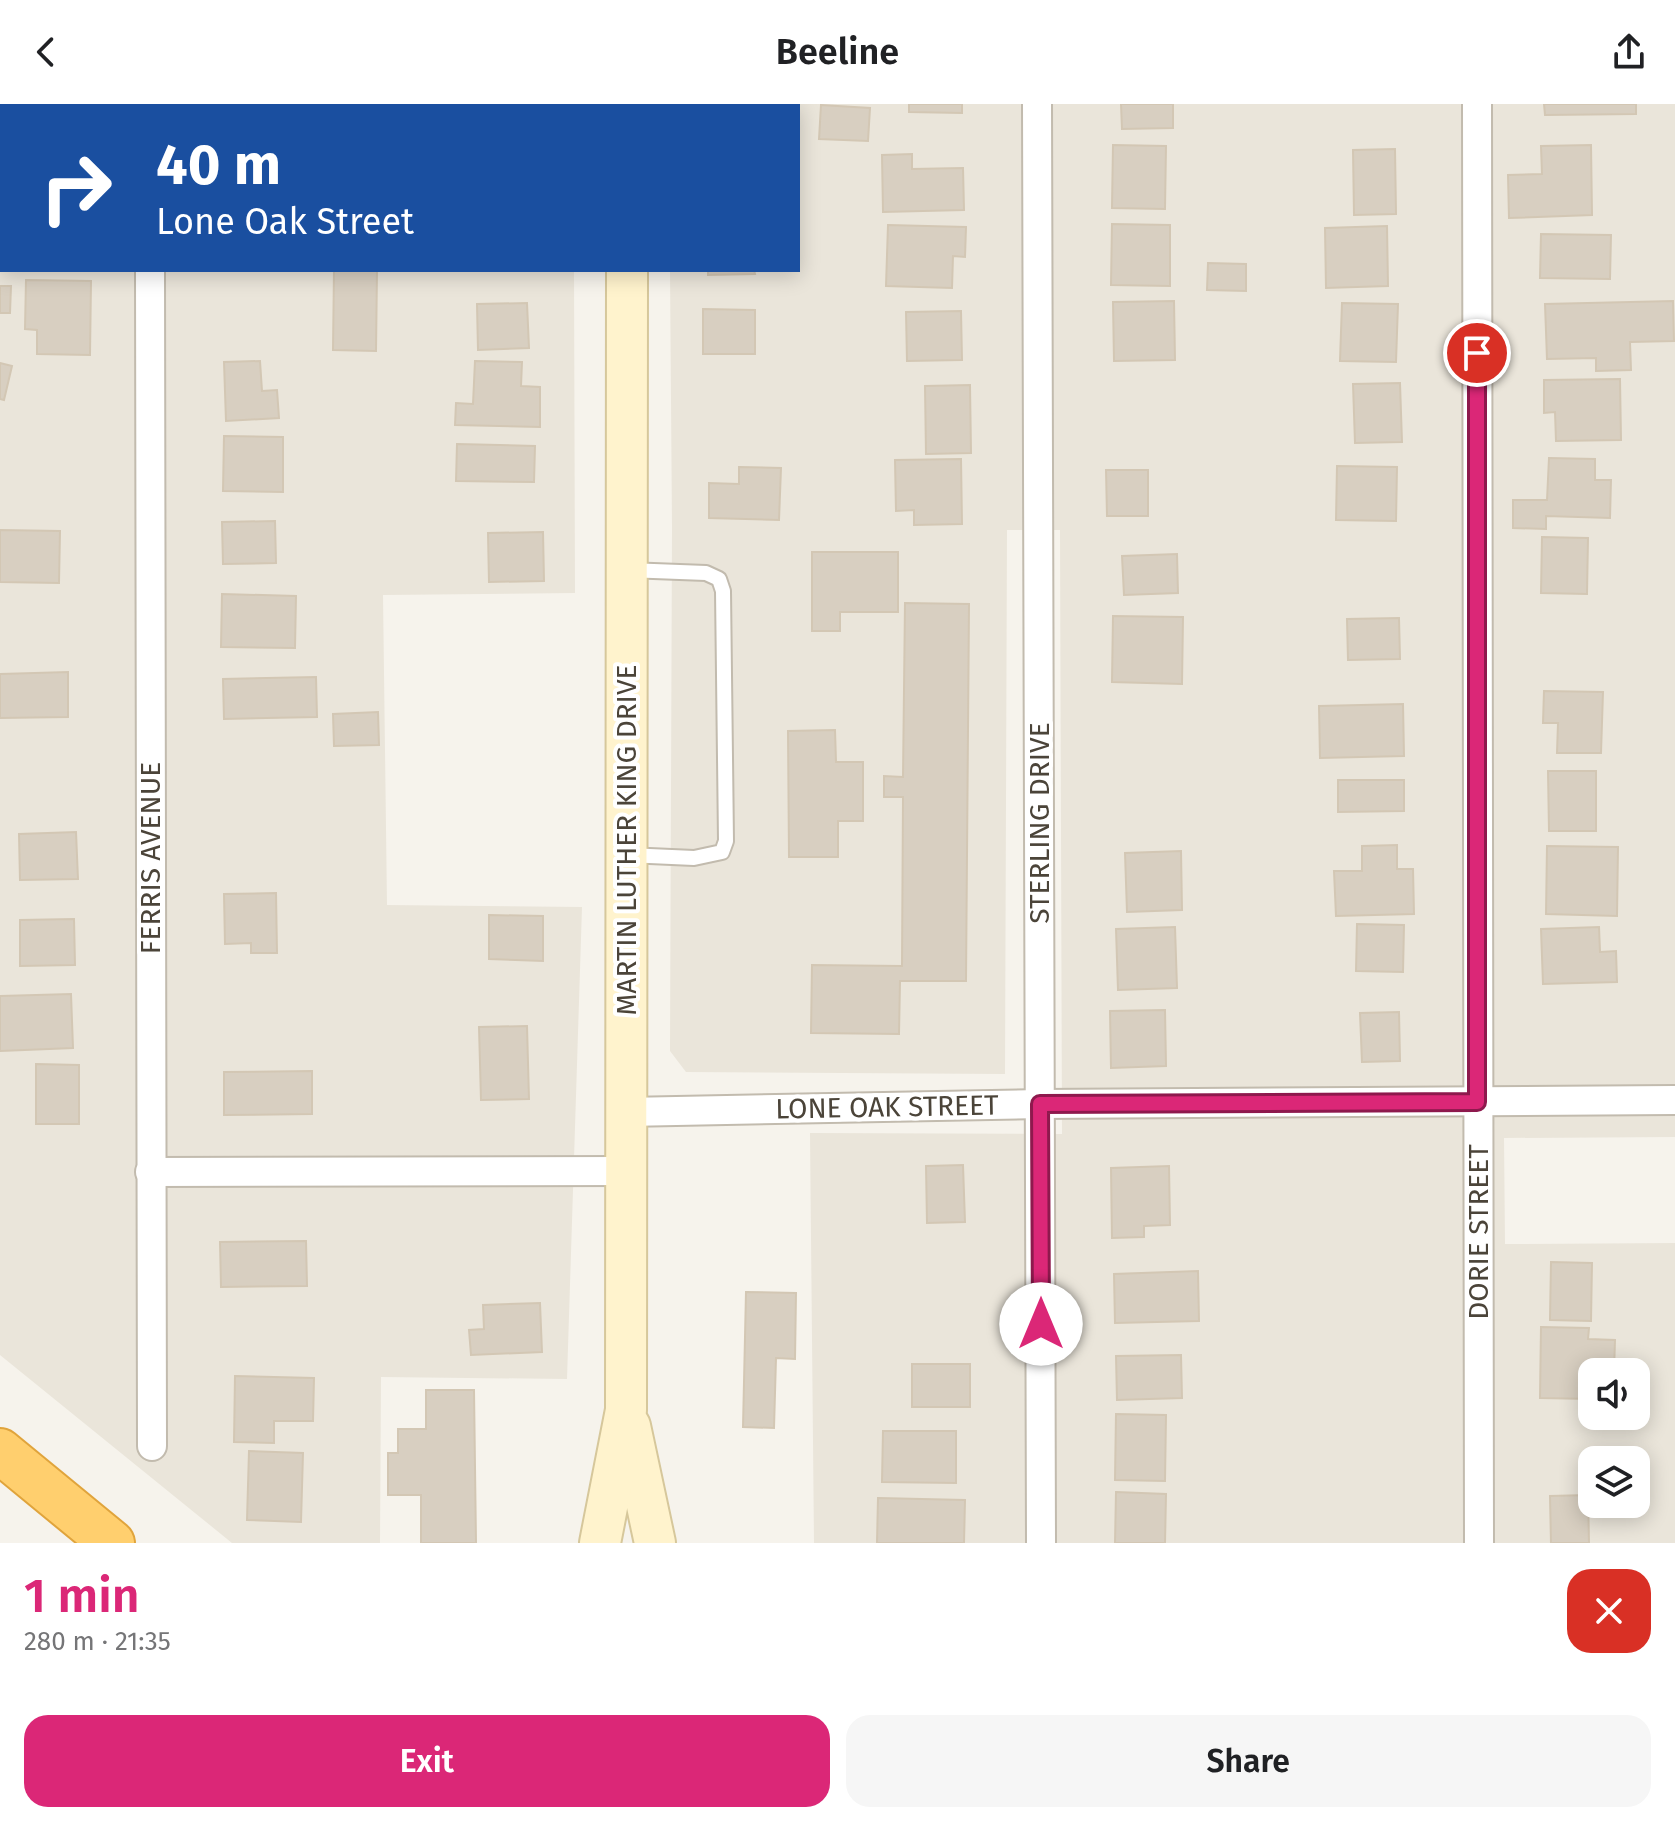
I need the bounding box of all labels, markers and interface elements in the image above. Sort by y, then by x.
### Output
icon: back [24,30,68,74]
text: Beeline [776,30,899,74]
icon: share [1607,30,1651,74]
text: 40 m [156,132,281,199]
icon: right [24,136,128,240]
text: Lone Oak Street [156,200,414,244]
pin [1443,319,1511,387]
icon: arrive [1455,331,1499,375]
street label: MARTIN LUTHER KING DRIVE [610,665,643,1015]
street label: STERLING DRIVE [1023,722,1056,924]
street label: FERRIS AVENUE [134,762,167,954]
street label: LONE OAK STREET [775,1089,999,1125]
street label: DORIE STREET [1462,1144,1495,1320]
position arrow [999,1282,1083,1366]
map controls [1578,1358,1650,1518]
button: sound [1578,1358,1650,1430]
button: layers [1578,1446,1650,1518]
text: 1 min [24,1567,140,1625]
button: close [1567,1569,1651,1653]
text: 280 m · 21:35 [24,1626,171,1657]
button: Exit [24,1715,830,1807]
button: Share [846,1715,1651,1807]

